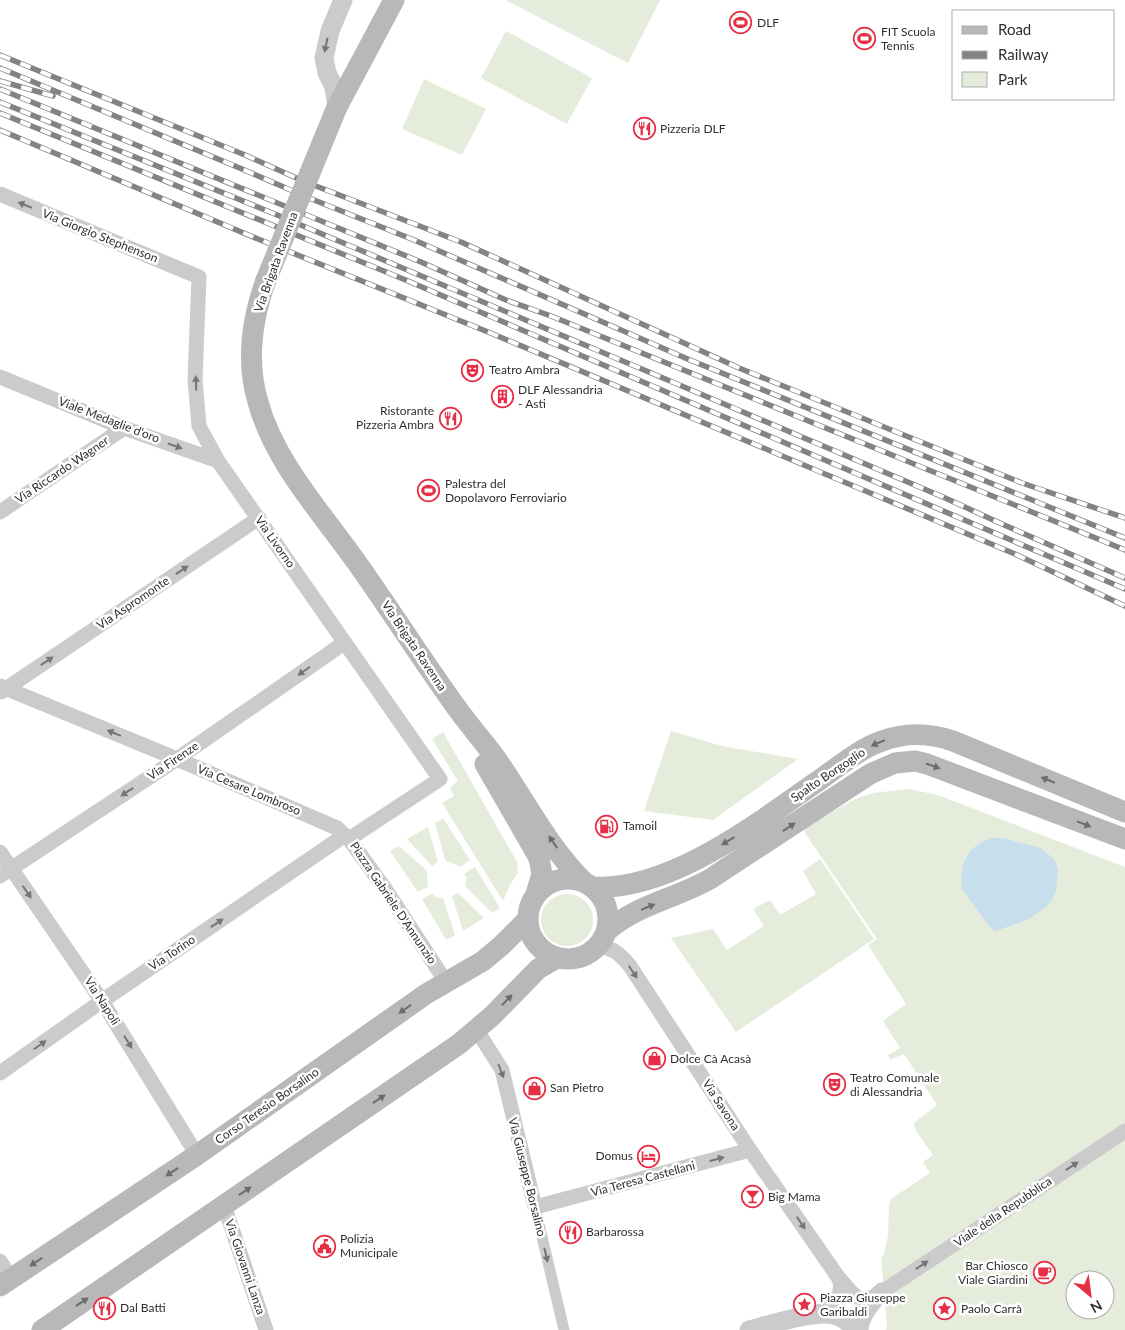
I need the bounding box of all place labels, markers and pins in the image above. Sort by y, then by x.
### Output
sports icon: DLF [729,11,753,35]
place label: DLF [757,15,779,30]
place label: FIT Scuola Tennis [881,24,935,53]
sports icon: FIT Scuola Tennis [853,27,877,51]
restaurant icon: Pizzeria DLF [632,117,656,141]
place label: Pizzeria DLF [660,121,726,136]
theatre icon: Teatro Ambra [461,358,485,382]
place label: Teatro Ambra [489,362,560,377]
place label: DLF Alessandria - Asti [518,382,603,411]
building icon: DLF Alessandria - Asti [490,385,514,409]
place label: Ristorante Pizzeria Ambra [356,403,434,432]
restaurant icon: Ristorante Pizzeria Ambra [438,406,462,430]
place label: Palestra del Dopolavoro Ferroviario [445,476,567,505]
sports icon: Palestra del Dopolavoro Ferroviario [417,479,441,503]
fuel station icon: Tamoil [595,814,619,838]
place label: Tamoil [623,818,657,833]
shop icon: Dolce Cà Acasà [642,1047,666,1071]
place label: Dolce Cà Acasà [670,1051,751,1066]
place label: Teatro Comunale di Alessandria [850,1070,939,1099]
theatre icon: Teatro Comunale di Alessandria [822,1073,846,1097]
shop icon: San Pietro [522,1076,546,1100]
place label: San Pietro [550,1080,604,1095]
hotel icon: Domus [637,1144,661,1168]
place label: Domus [595,1148,633,1163]
bar icon: Big Mama [740,1185,764,1209]
place label: Big Mama [768,1189,821,1204]
restaurant icon: Barbarossa [558,1220,582,1244]
place label: Barbarossa [586,1224,644,1239]
place label: Polizia Municipale [340,1231,398,1260]
public building icon: Polizia Municipale [312,1234,336,1258]
place label: Bar Chiosco Viale Giardini [958,1258,1028,1287]
cafe icon: Bar Chiosco Viale Giardini [1032,1261,1056,1285]
place label: Piazza Giuseppe Garibaldi [820,1290,906,1319]
place icon: Piazza Giuseppe Garibaldi [792,1293,816,1317]
restaurant icon: Dal Batti [92,1296,116,1320]
place icon: Paolo Carrà [933,1297,957,1321]
place label: Dal Batti [120,1300,166,1315]
place label: Paolo Carrà [961,1301,1022,1316]

